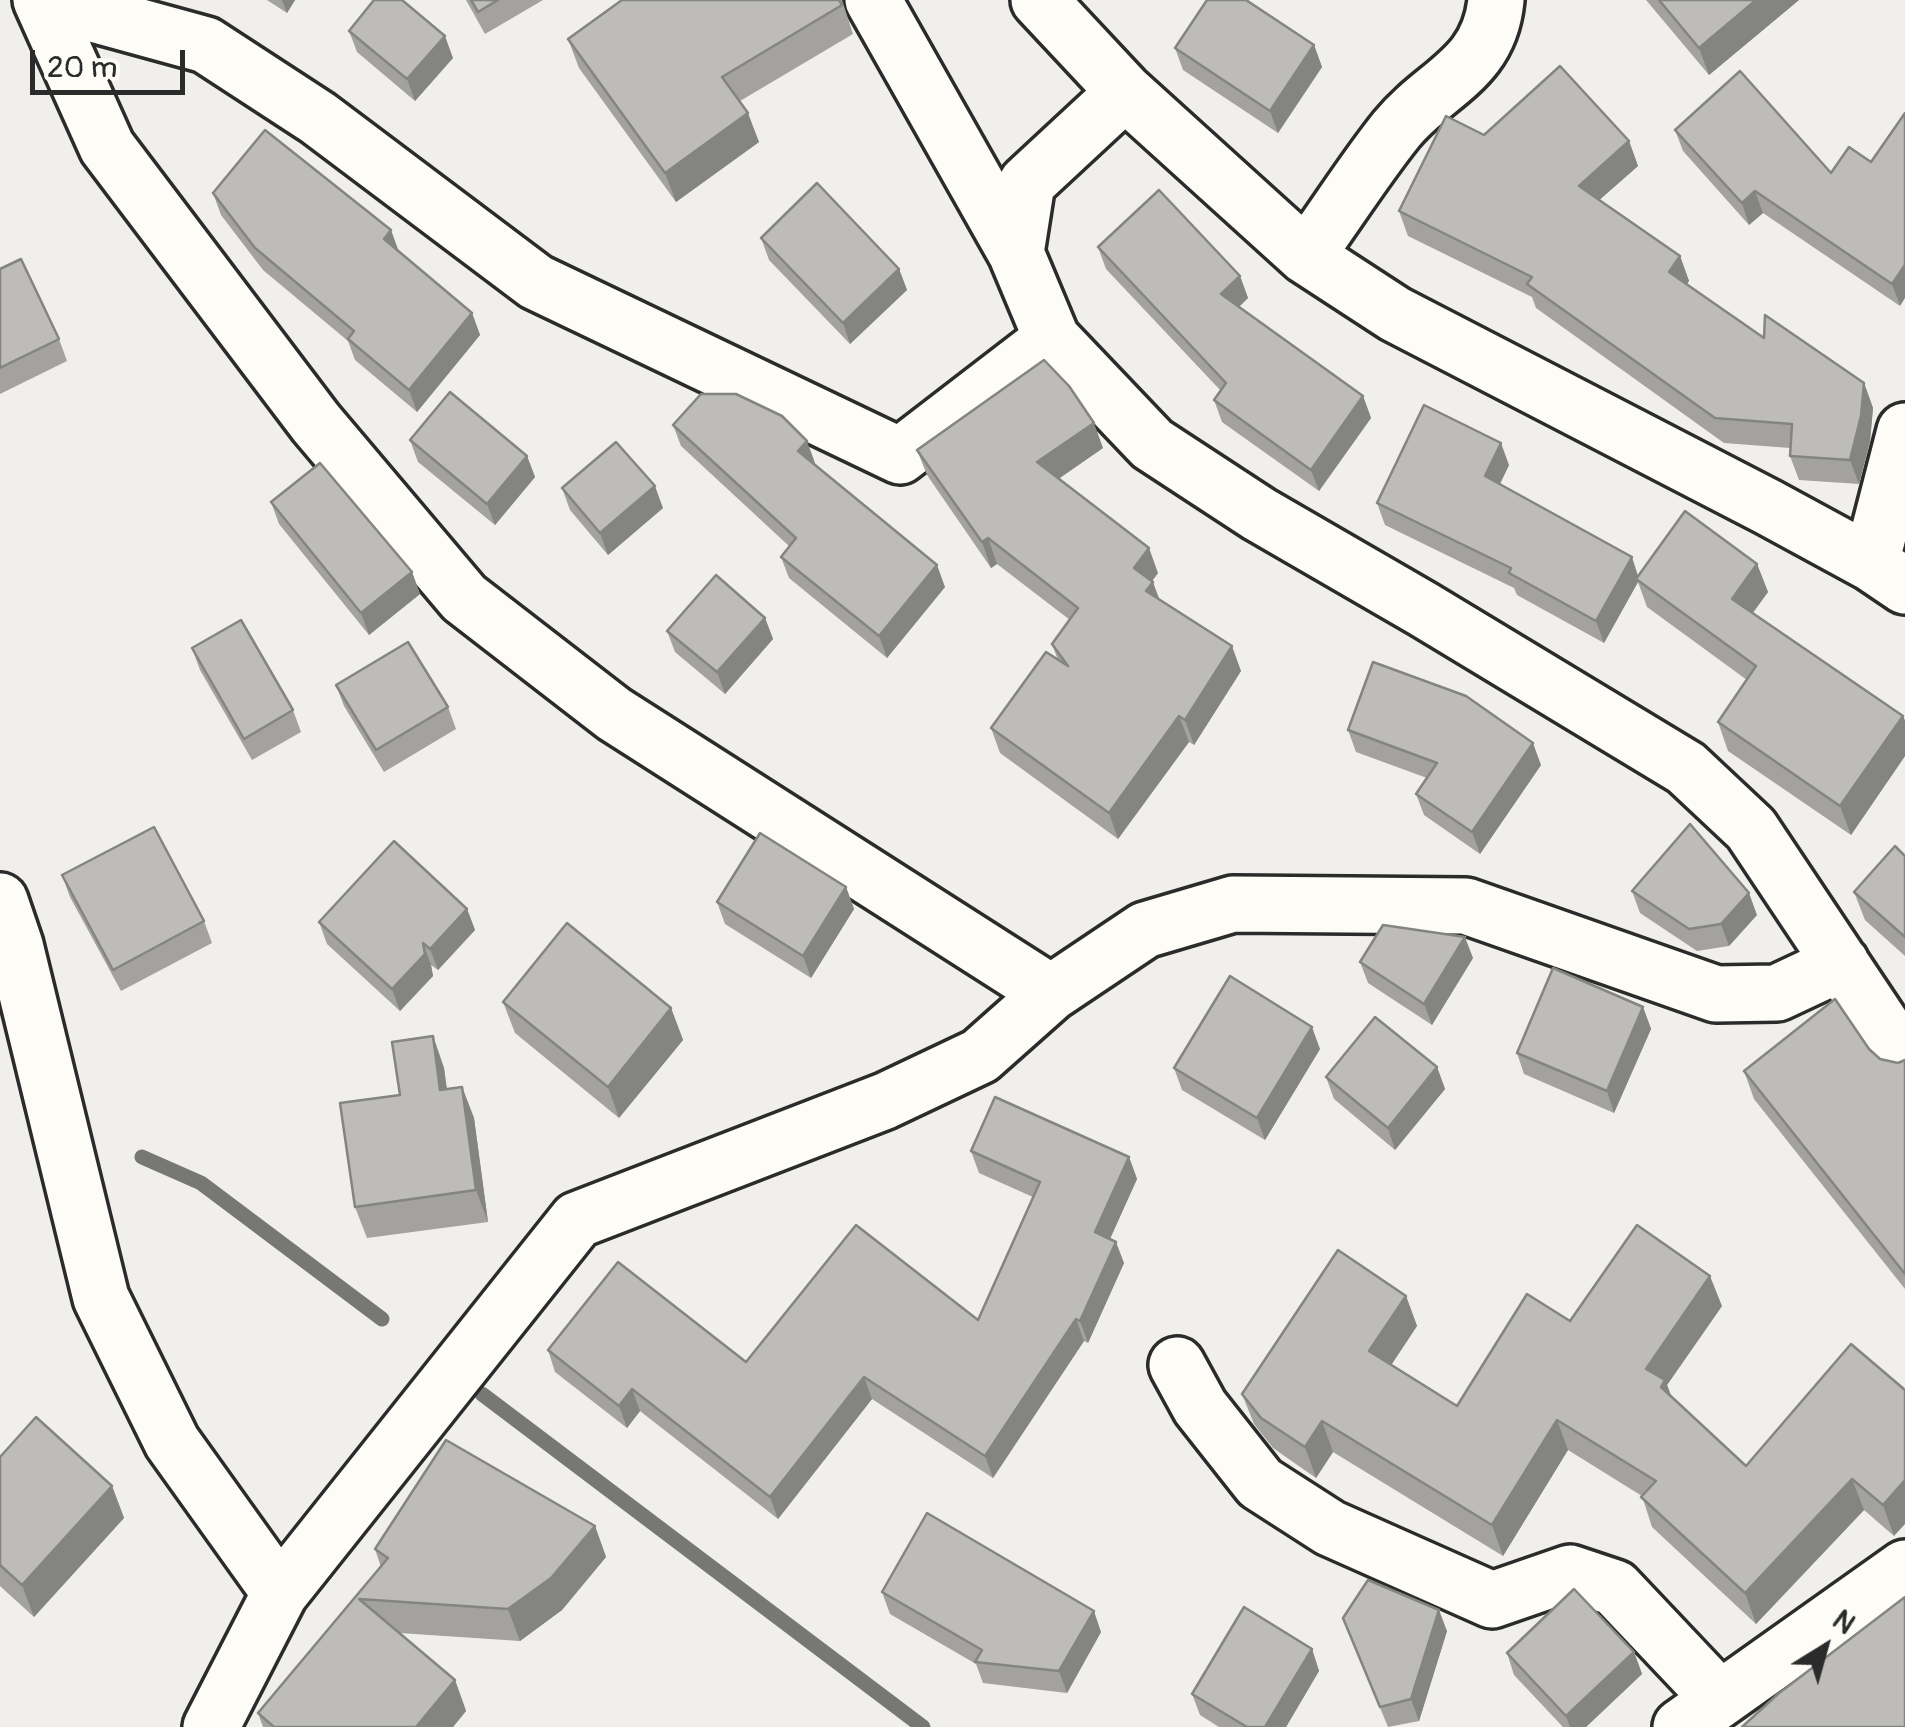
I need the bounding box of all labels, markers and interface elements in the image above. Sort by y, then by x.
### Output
scale bar [35,30,190,92]
text: 20 m [47,49,117,86]
north arrow [1775,1597,1875,1697]
text: N [1825,1603,1861,1642]

